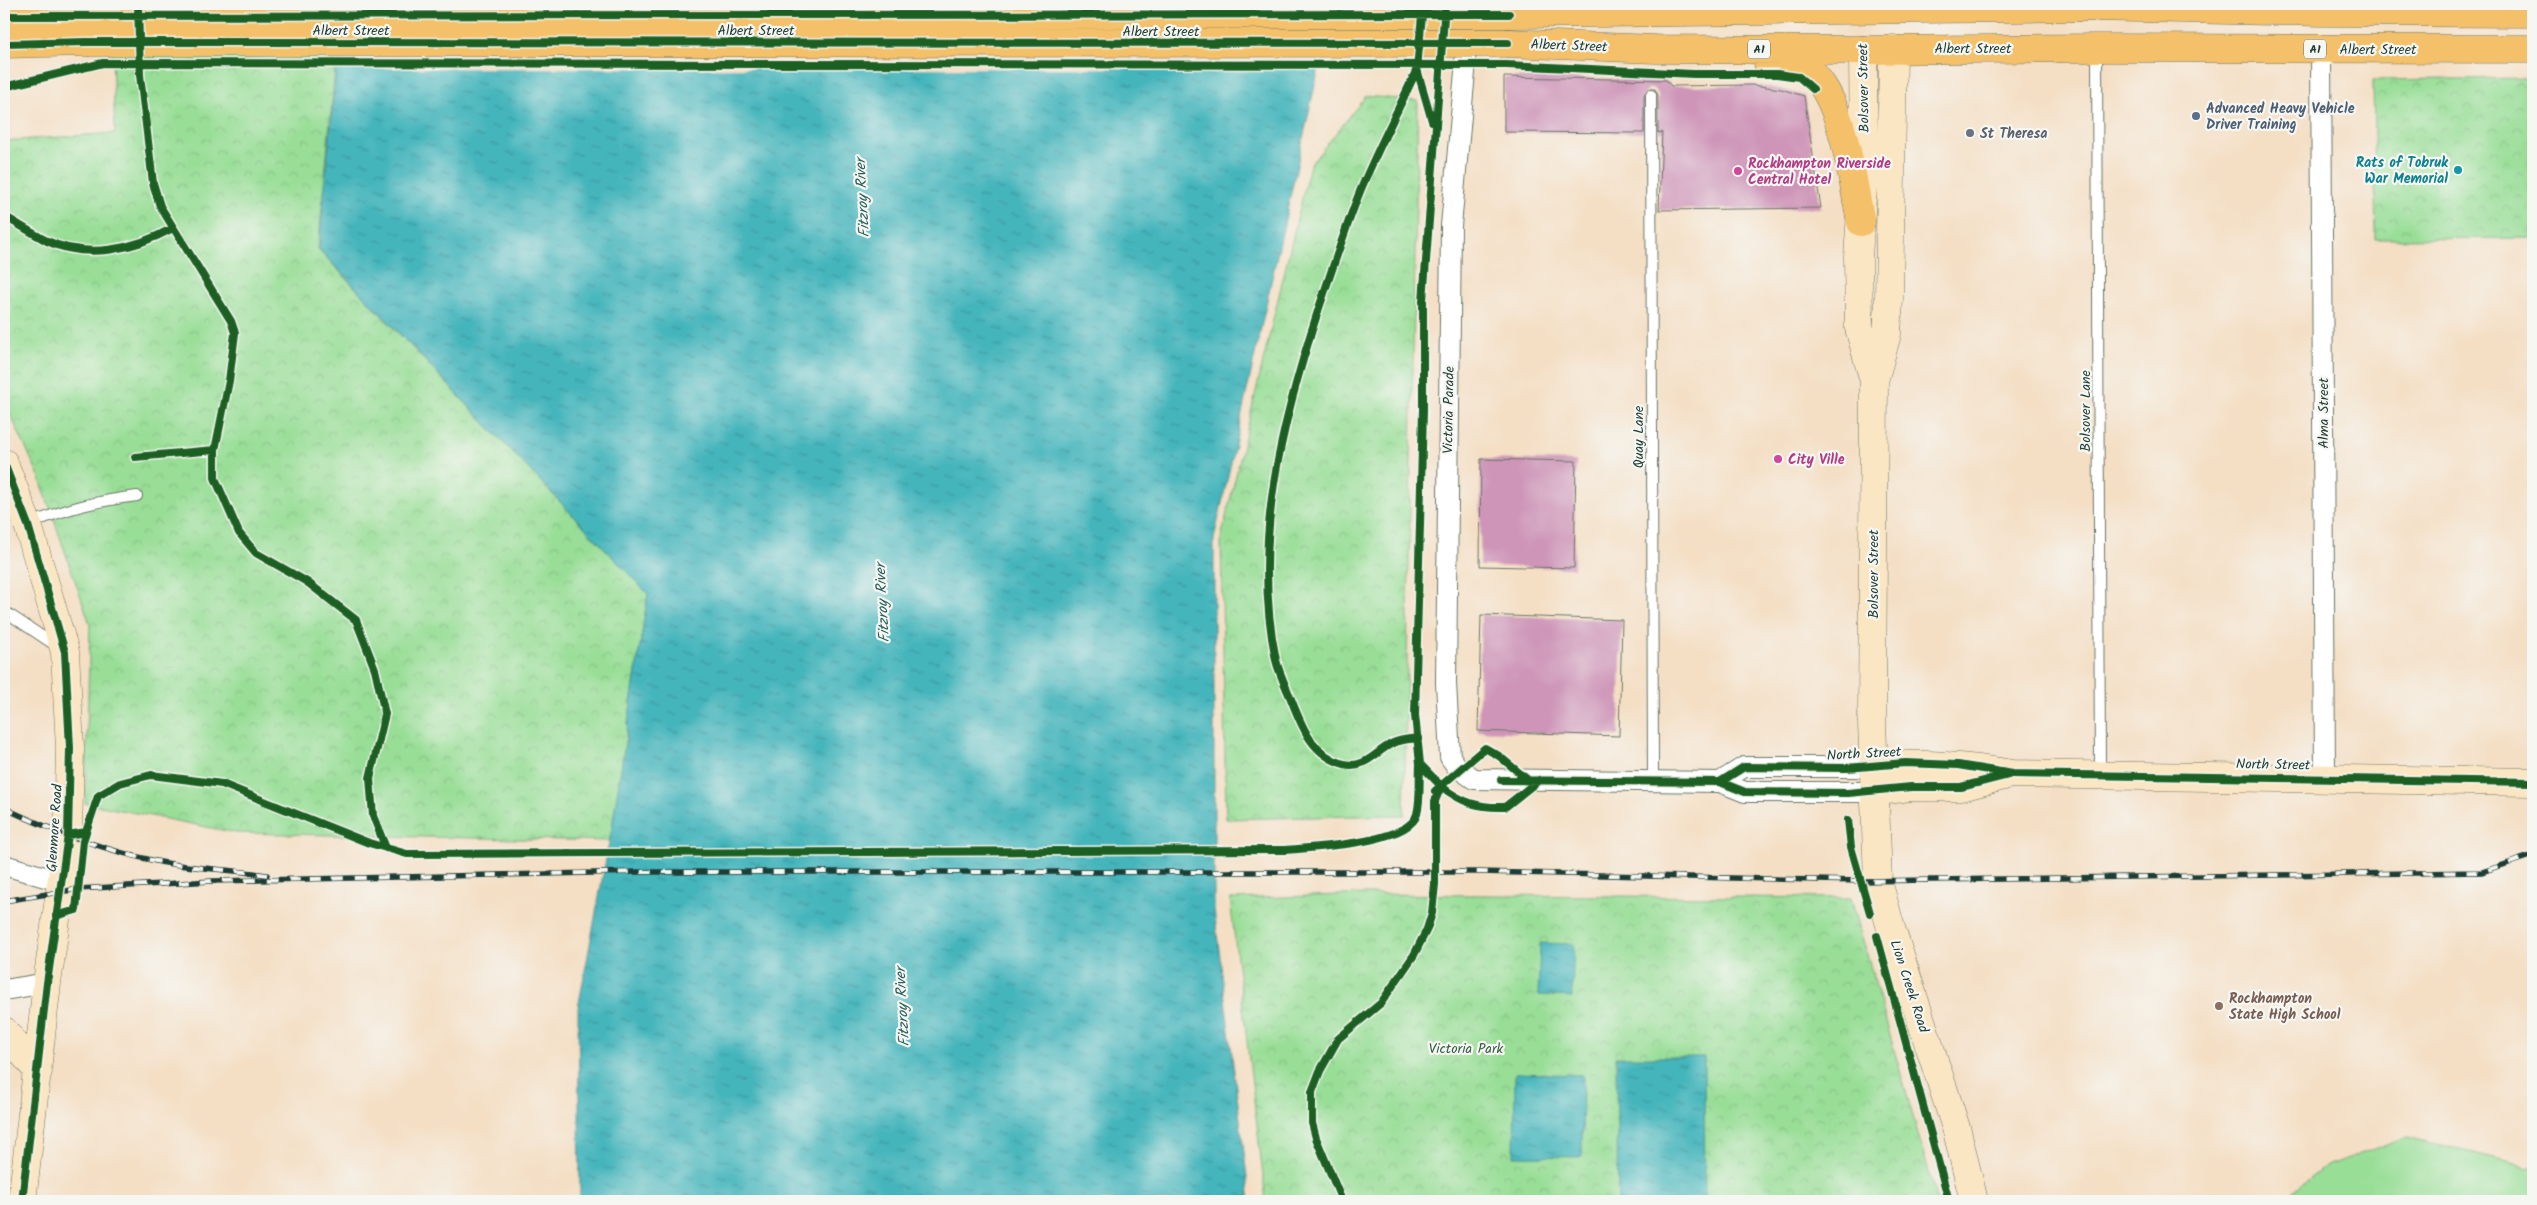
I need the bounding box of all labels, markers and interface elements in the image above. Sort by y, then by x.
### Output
street label: Albert Street [313,20,390,42]
street label: Albert Street [718,20,795,42]
street label: Albert Street [1123,21,1200,43]
street label: Albert Street [1530,34,1608,58]
street label: Albert Street [1935,38,2012,60]
street label: Albert Street [2340,39,2417,61]
road number: A1 [1748,40,1770,59]
road number: A1 [2304,40,2326,59]
street label: Bolsover Street [1852,43,1876,133]
place label: Advanced Heavy Vehicle Driver Training [2206,98,2355,136]
marker: Advanced Heavy Vehicle Driver Training [2190,110,2202,122]
place label: St Theresa [1980,123,2047,145]
marker: St Theresa [1964,127,1976,139]
place label: Rats of Tobruk War Memorial [2356,152,2449,190]
place label: Rockhampton Riverside Central Hotel [1748,153,1891,191]
water label: Fitzroy River [849,155,877,238]
marker: Rats of Tobruk War Memorial [2452,164,2464,176]
marker: Rockhampton Riverside Central Hotel [1732,165,1744,177]
street label: Victoria Parade [1437,365,1461,454]
street label: Bolsover Lane [2075,370,2097,452]
street label: Alma Street [2313,377,2335,448]
street label: Quay Lane [1628,405,1650,468]
place label: City Ville [1788,449,1845,471]
marker: City Ville [1772,453,1784,465]
street label: Bolsover Street [1863,529,1885,618]
water label: Fitzroy River [869,560,897,643]
street label: North Street [1826,741,1902,767]
street label: North Street [2236,753,2311,777]
street label: Glenmore Road [41,782,69,873]
street label: Lion Creek Road [1884,937,1935,1036]
water label: Fitzroy River [889,964,917,1047]
place label: Rockhampton State High School [2229,988,2341,1026]
marker: Rockhampton State High School [2213,1000,2225,1012]
park label: Victoria Park [1429,1038,1504,1060]

